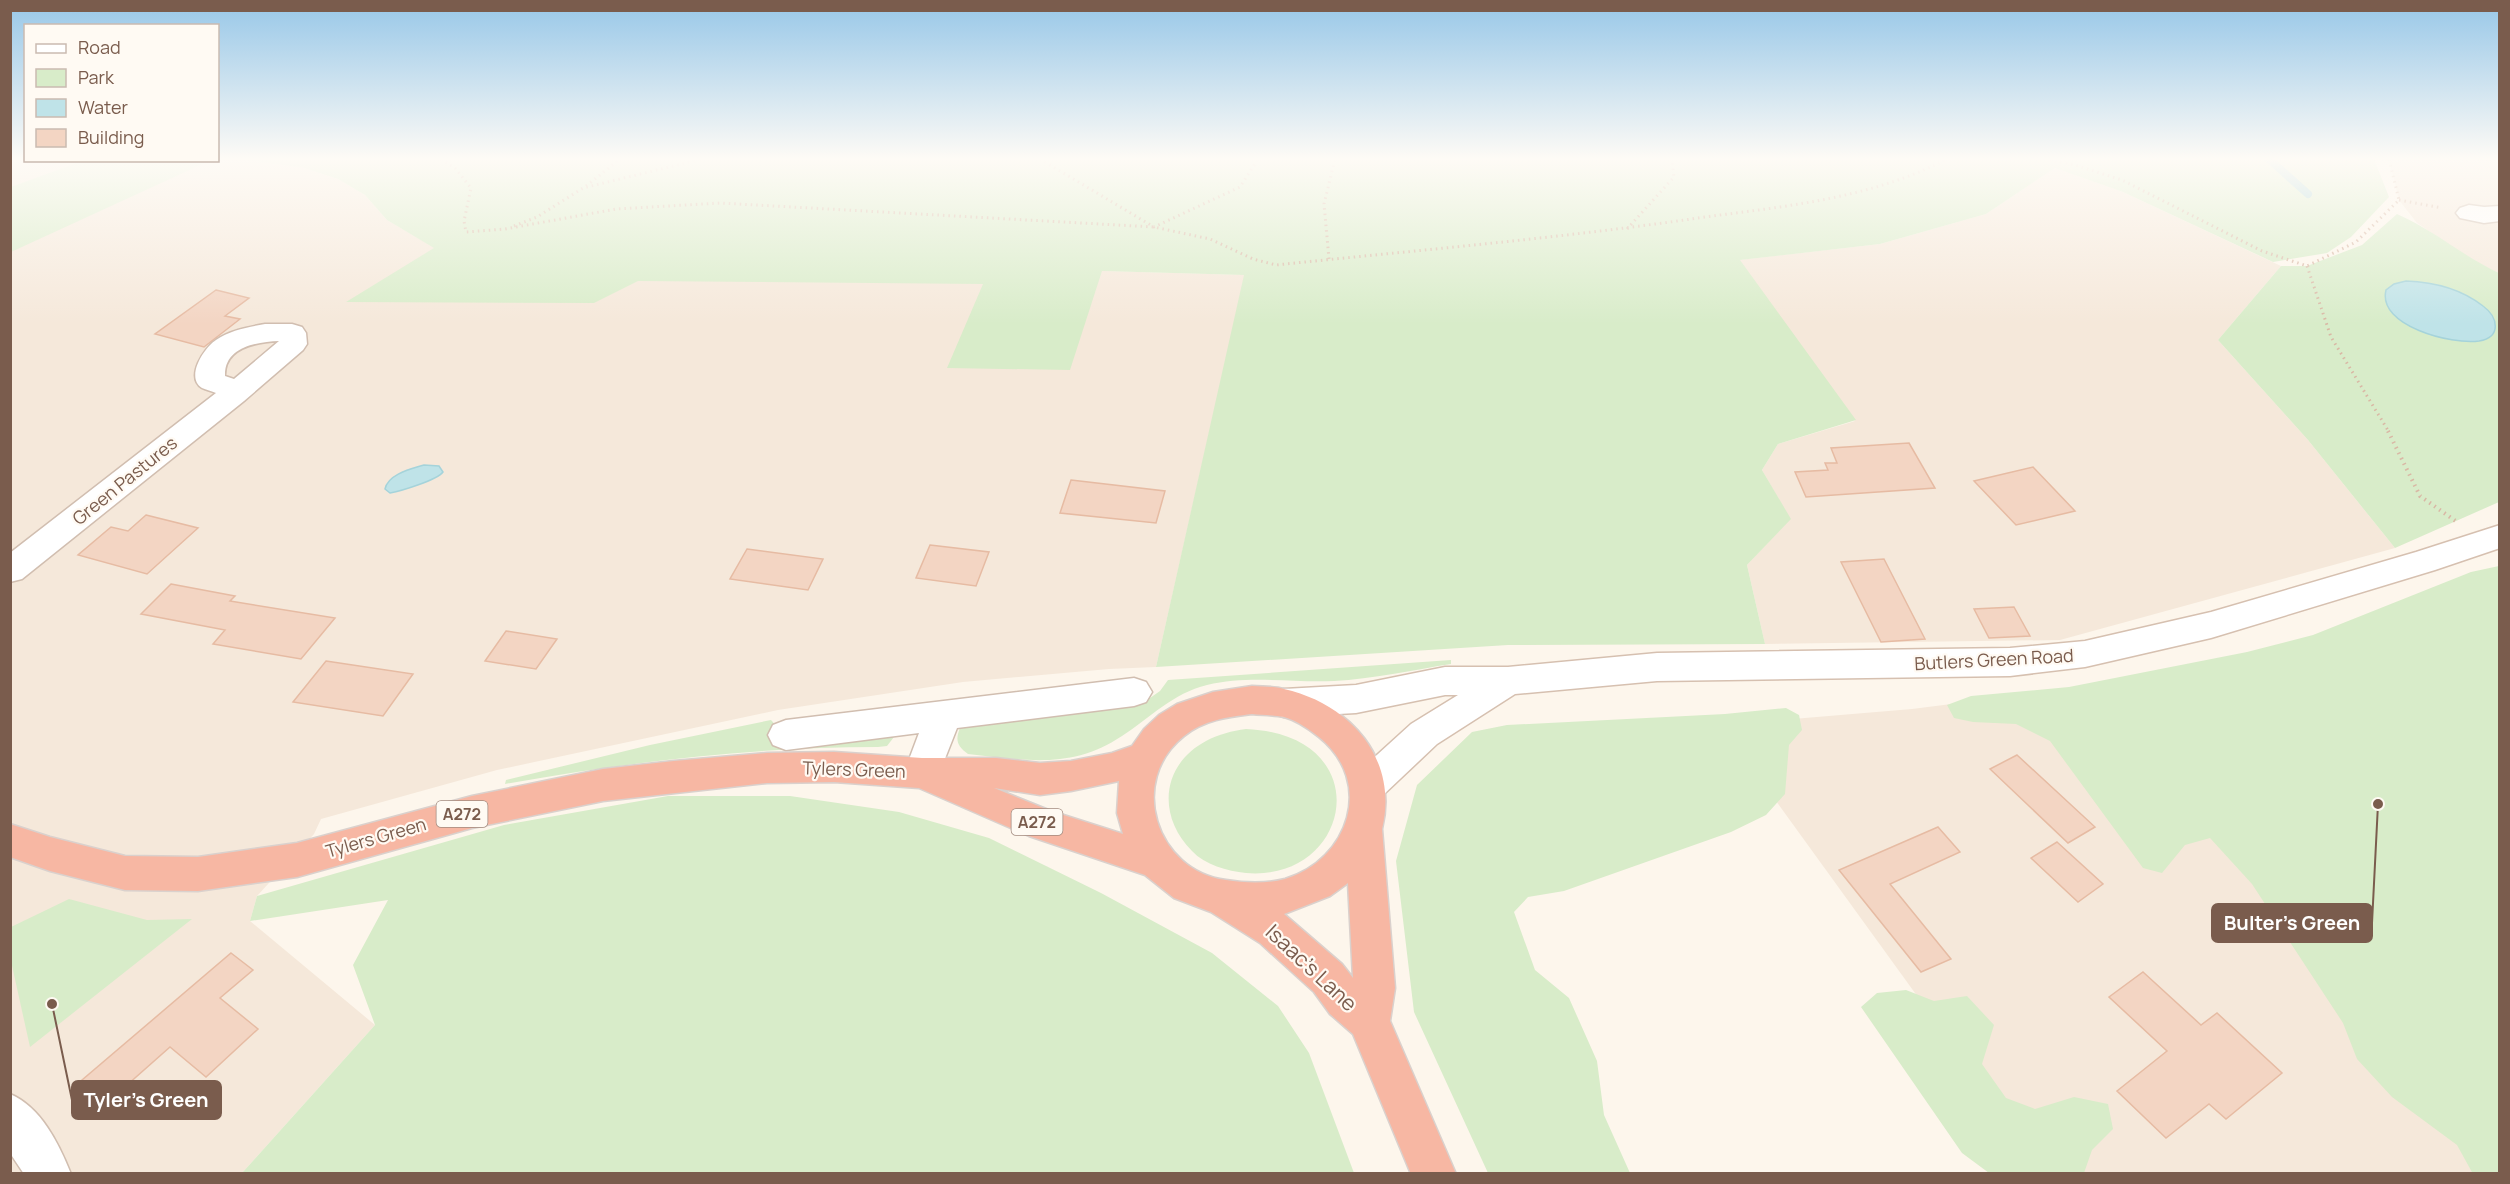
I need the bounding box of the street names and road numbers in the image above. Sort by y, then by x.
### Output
street label: Green Pastures [67,431,182,530]
street label: Butlers Green Road [1914,643,2074,675]
street label: Tylers Green [802,755,906,783]
road number: A272 [436,801,488,827]
road number: A272 [1012,809,1062,835]
street label: Tylers Green [323,811,429,863]
street label: Isaac's Lane [1260,918,1363,1017]

